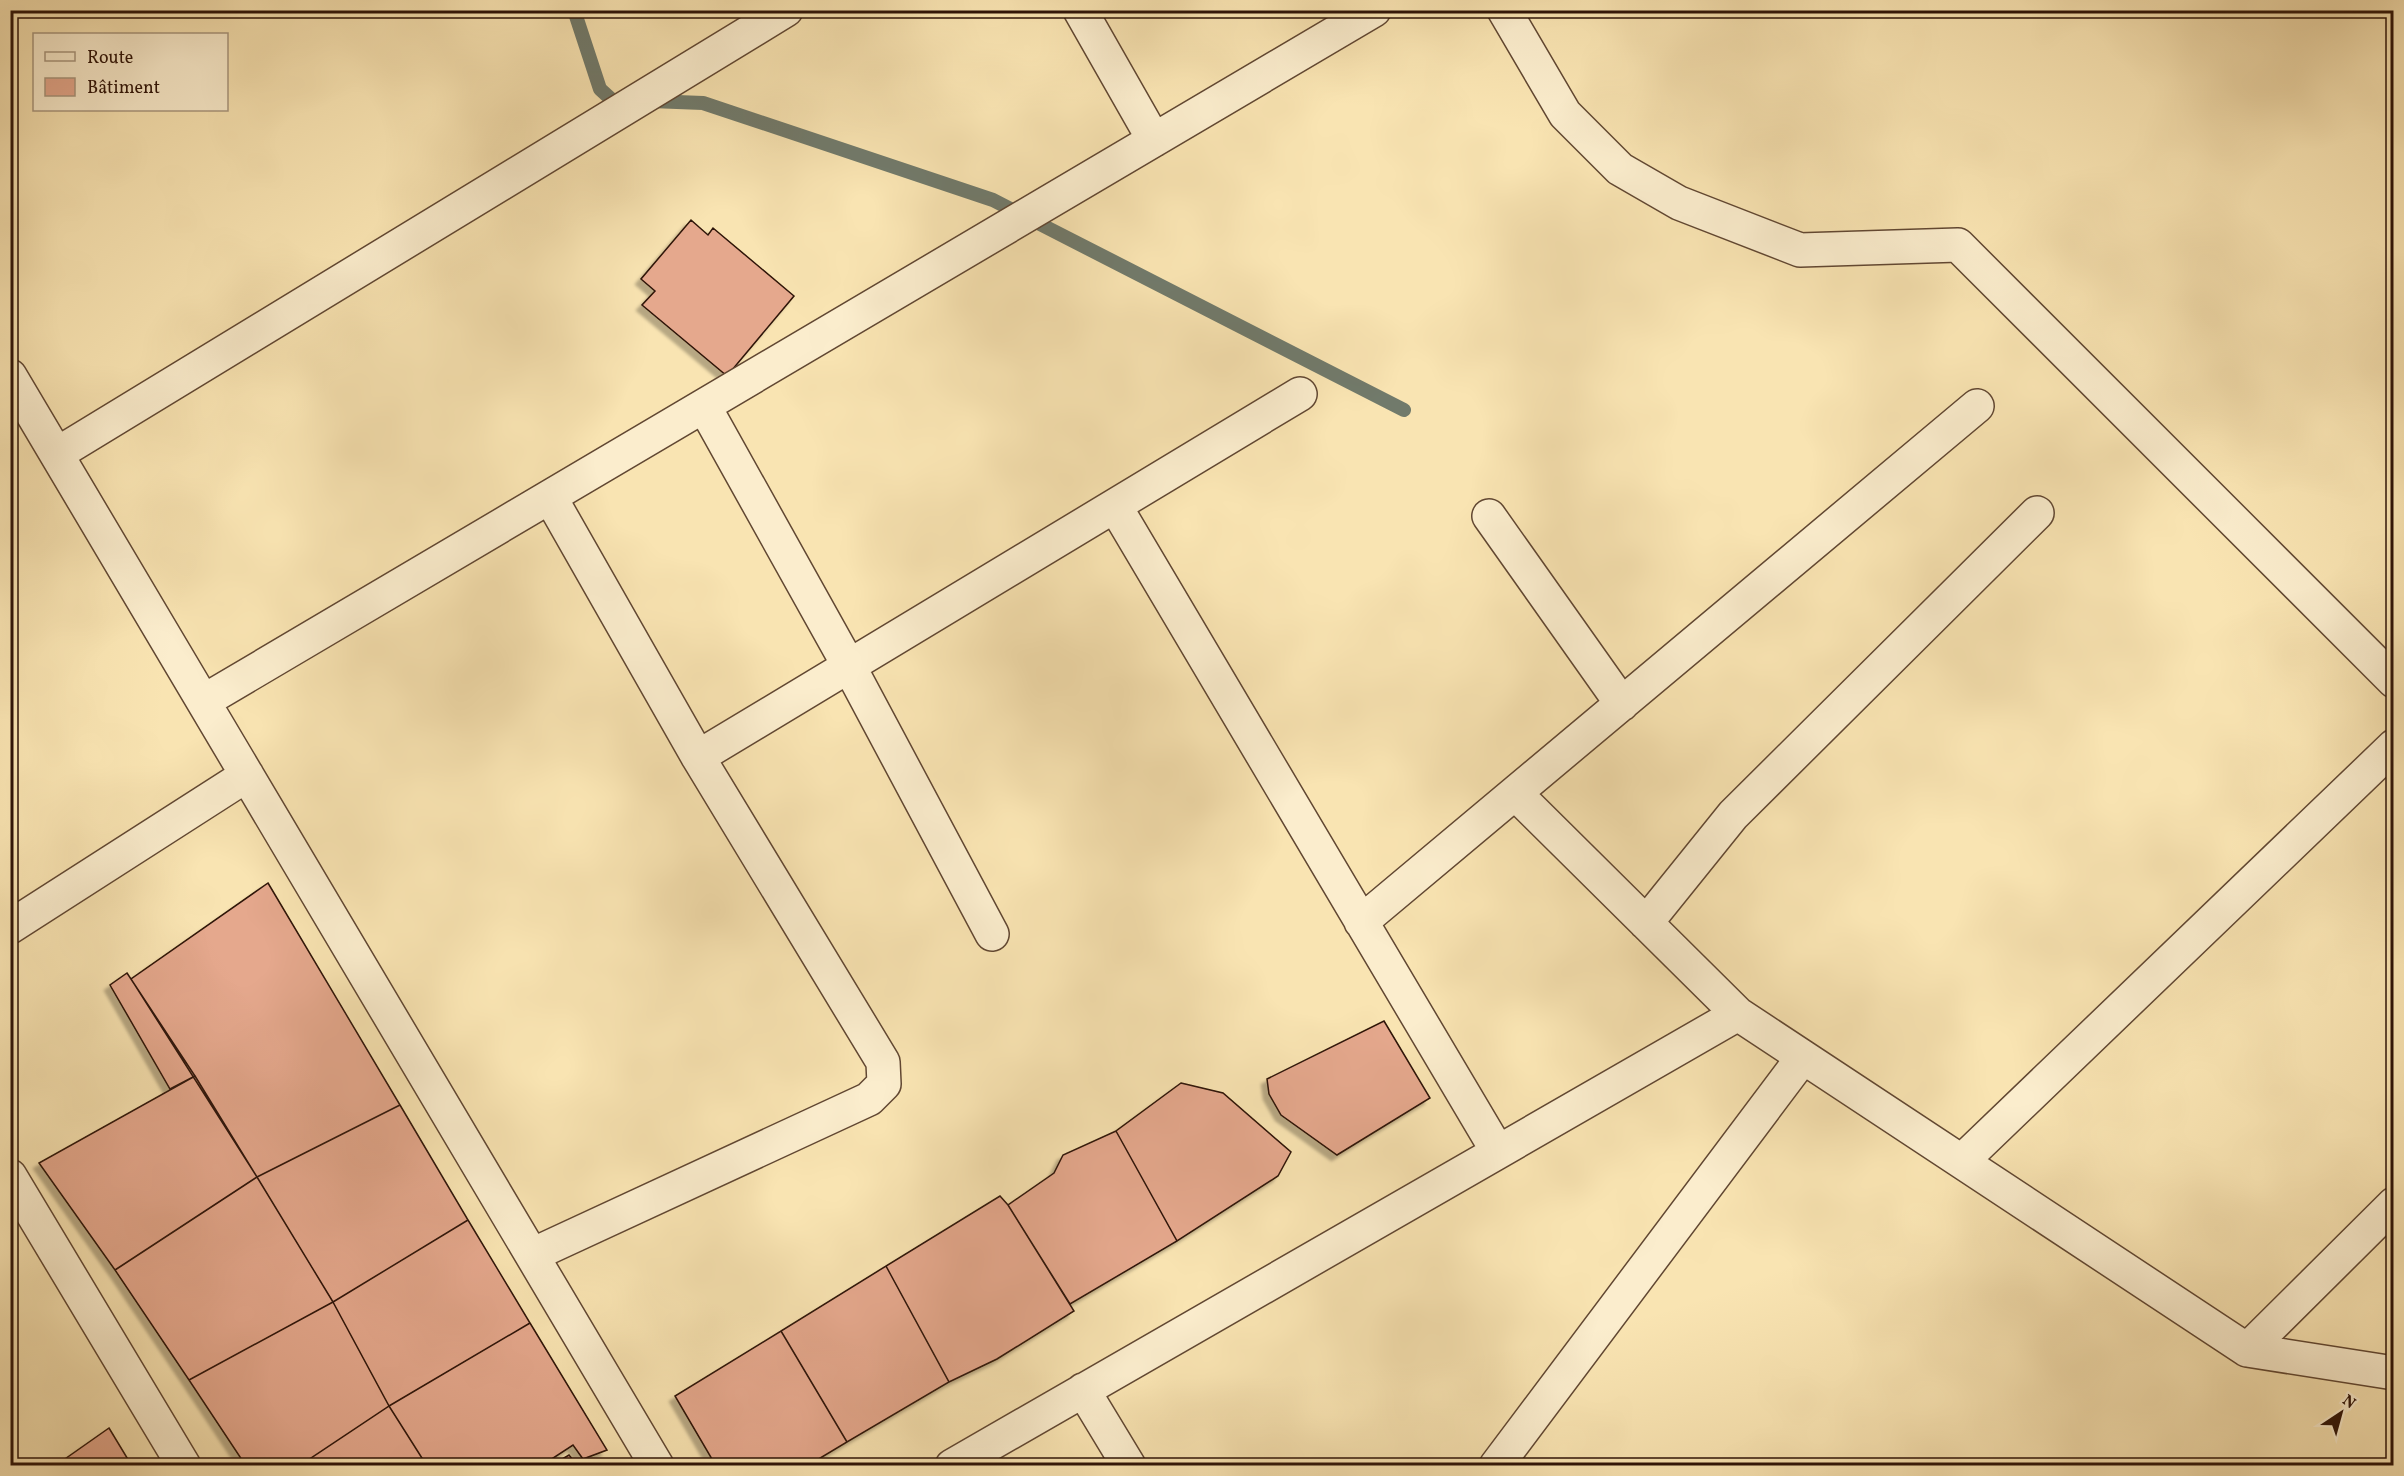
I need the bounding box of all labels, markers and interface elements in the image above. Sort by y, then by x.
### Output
legend [33,33,228,111]
text: Route [87,46,133,71]
text: Bâtiment [87,76,160,101]
north arrow [2311,1383,2371,1443]
text: N [2337,1390,2360,1415]

